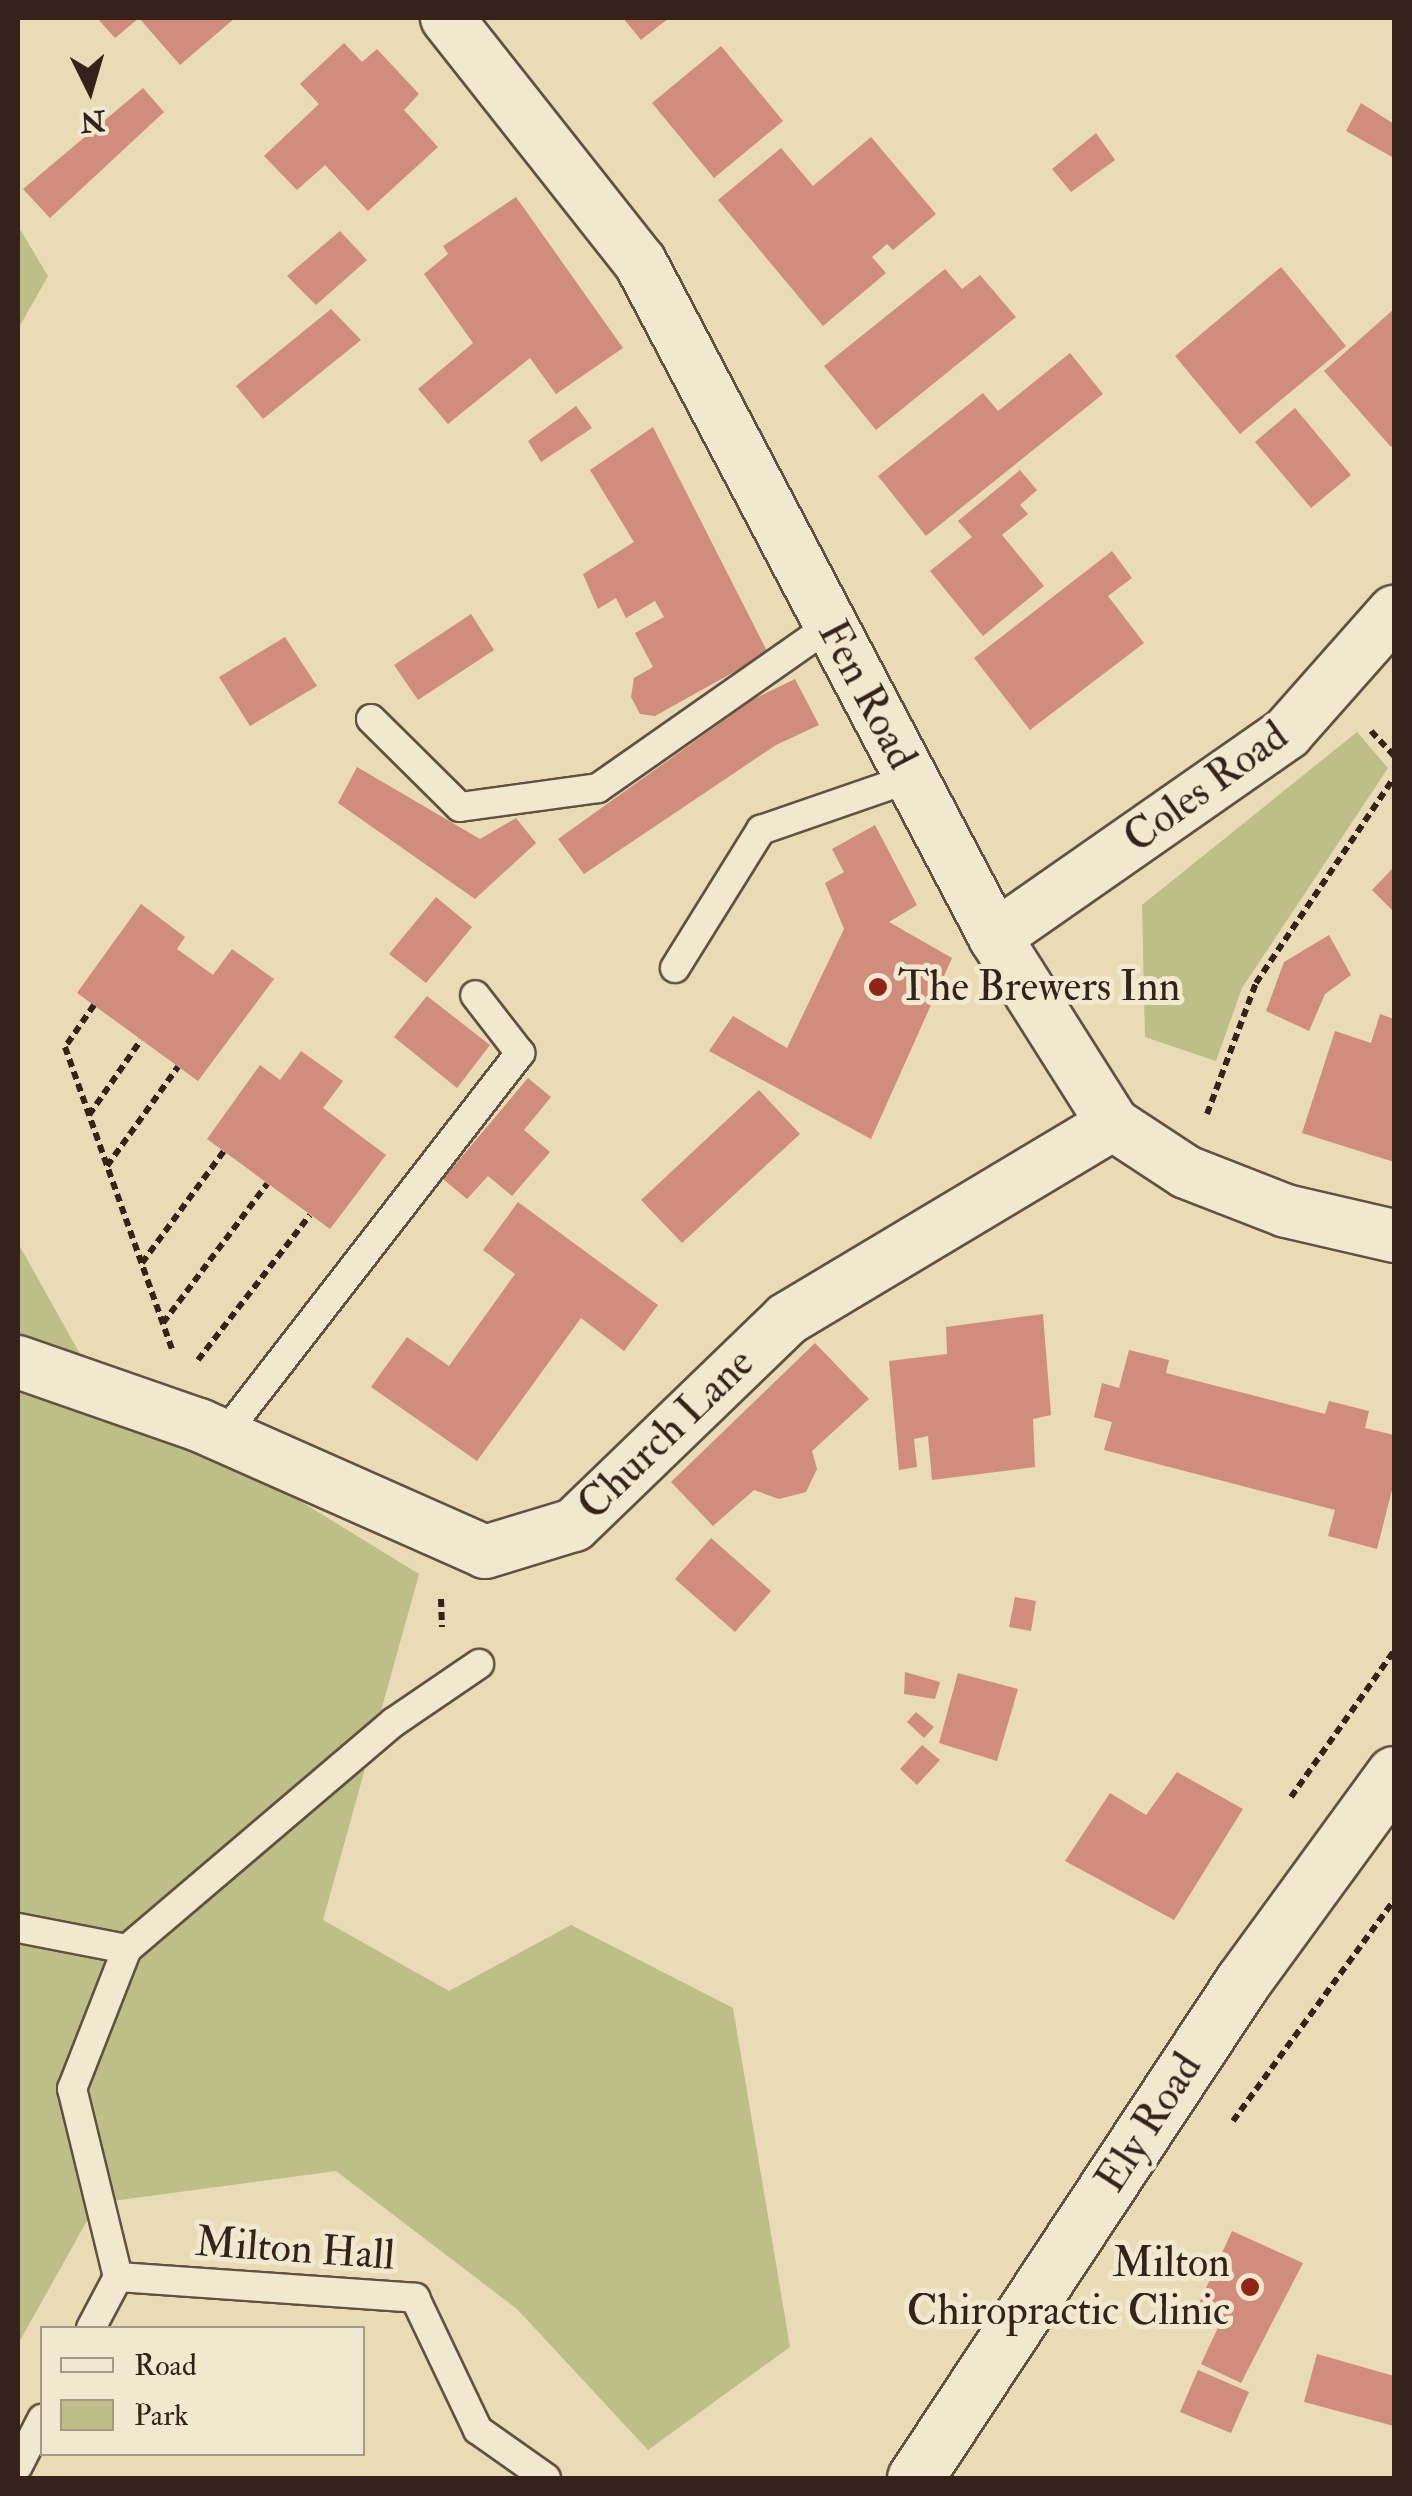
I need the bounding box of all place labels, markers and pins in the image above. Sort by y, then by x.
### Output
place label: The Brewers Inn [898,962,1180,1012]
marker: The Brewers Inn [867,976,889,998]
place label: Milton Chiropractic Clinic [907,2238,1230,2336]
marker: Milton Chiropractic Clinic [1239,2276,1261,2298]

